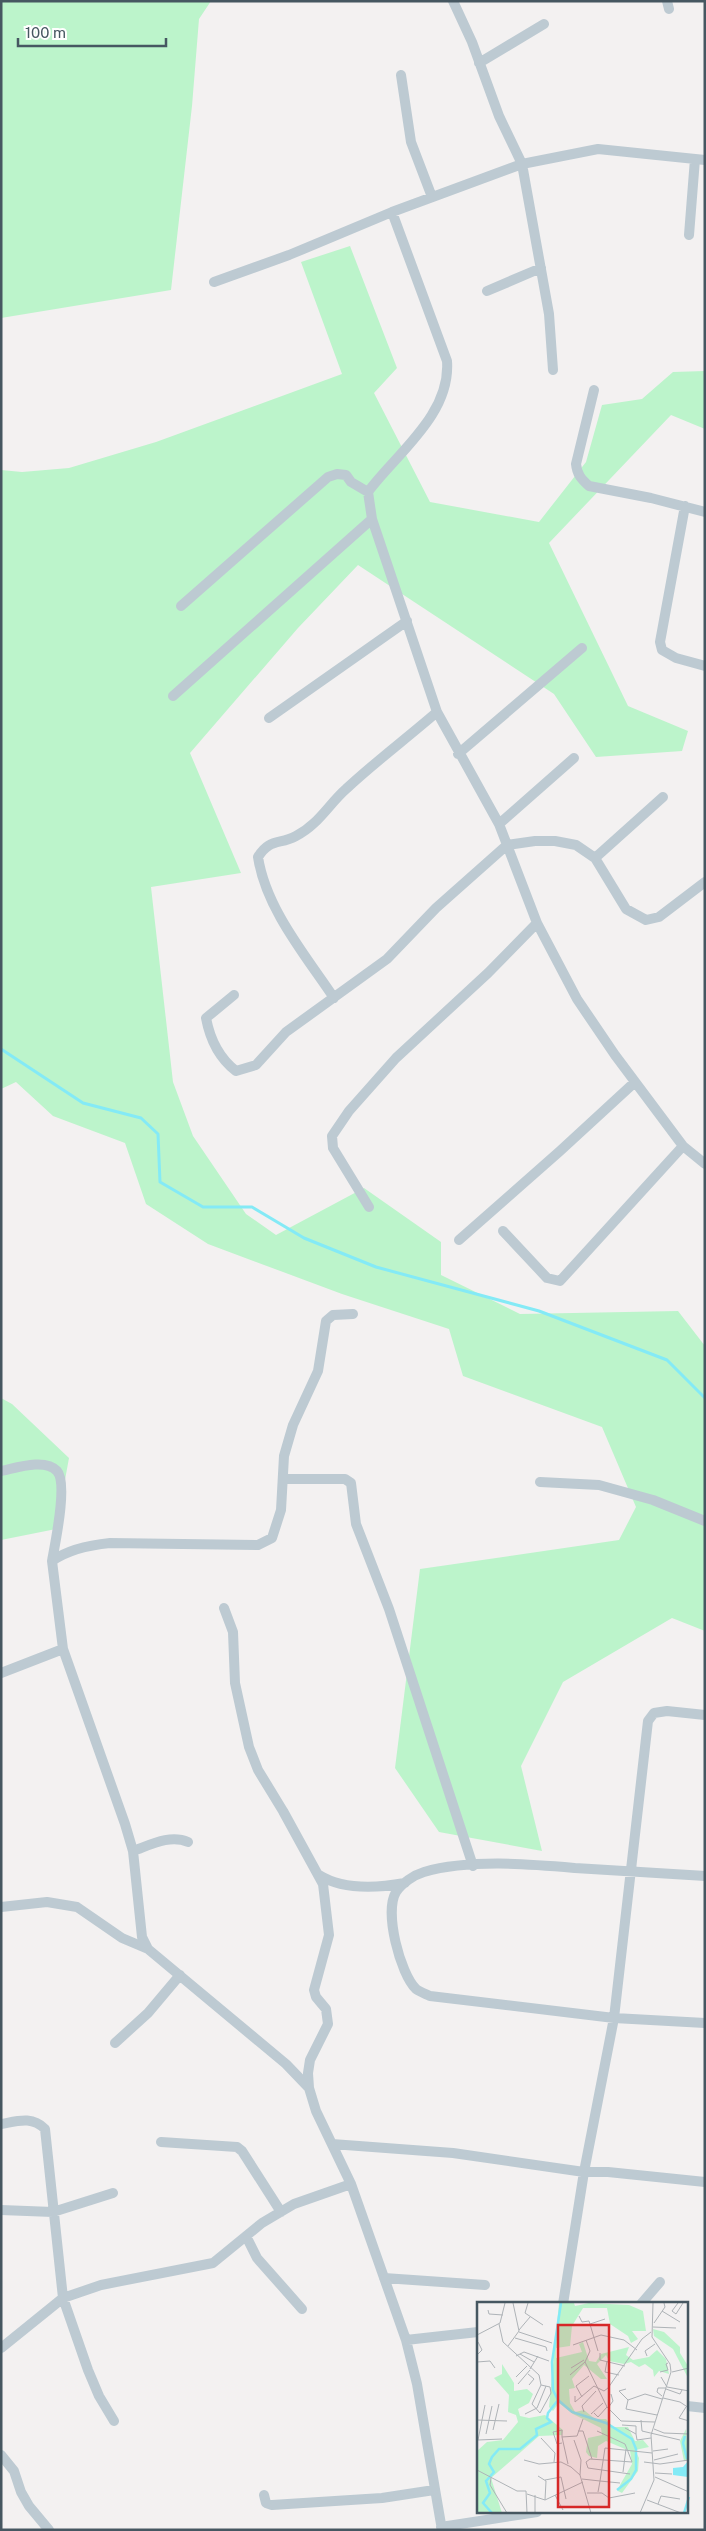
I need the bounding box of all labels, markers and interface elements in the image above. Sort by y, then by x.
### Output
scale bar [18,15,165,47]
text: 100 m [25,24,66,41]
inset map [477,2302,688,2514]

